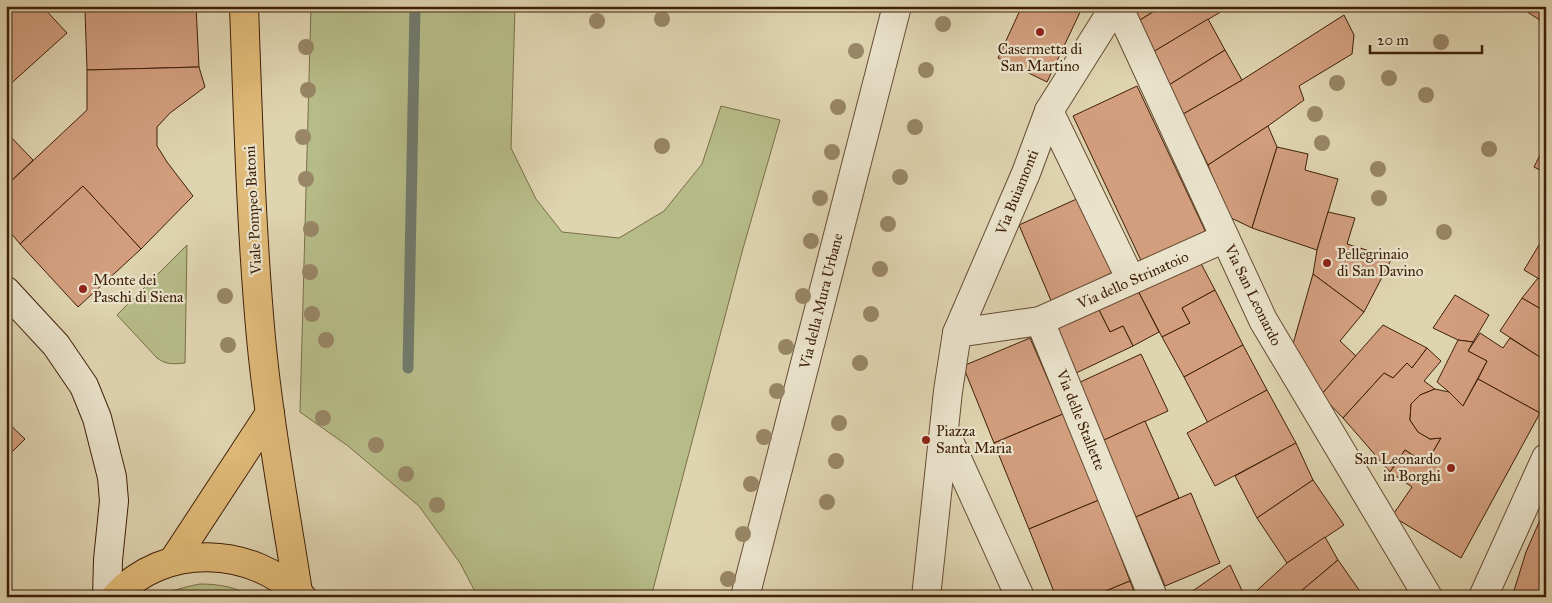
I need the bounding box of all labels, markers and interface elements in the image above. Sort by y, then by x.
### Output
scale bar [1370,22,1482,54]
marker: Casermetta di San Martino [1034,26,1046,38]
text: 20 m [1377,31,1409,49]
place label: Casermetta di San Martino [998,40,1082,75]
street label: Viale Pompeo Batoni [241,145,265,276]
street label: Via Buiamonti [991,147,1042,238]
street label: Via della Mura Urbane [795,231,847,372]
street label: Via San Leonardo [1220,240,1285,349]
place label: Pellegrinaio di San Davino [1337,245,1424,280]
street label: Via dello Strinatoio [1074,247,1192,313]
marker: Pellegrinaio di San Davino [1321,257,1333,269]
place label: Monte dei Paschi di Siena [93,271,184,306]
marker: Monte dei Paschi di Siena [77,283,89,295]
street label: Via delle Stallette [1052,366,1109,473]
place label: Piazza Santa Maria [936,422,1012,457]
marker: Piazza Santa Maria [920,434,932,446]
place label: San Leonardo in Borghi [1354,450,1441,485]
marker: San Leonardo in Borghi [1445,462,1457,474]

